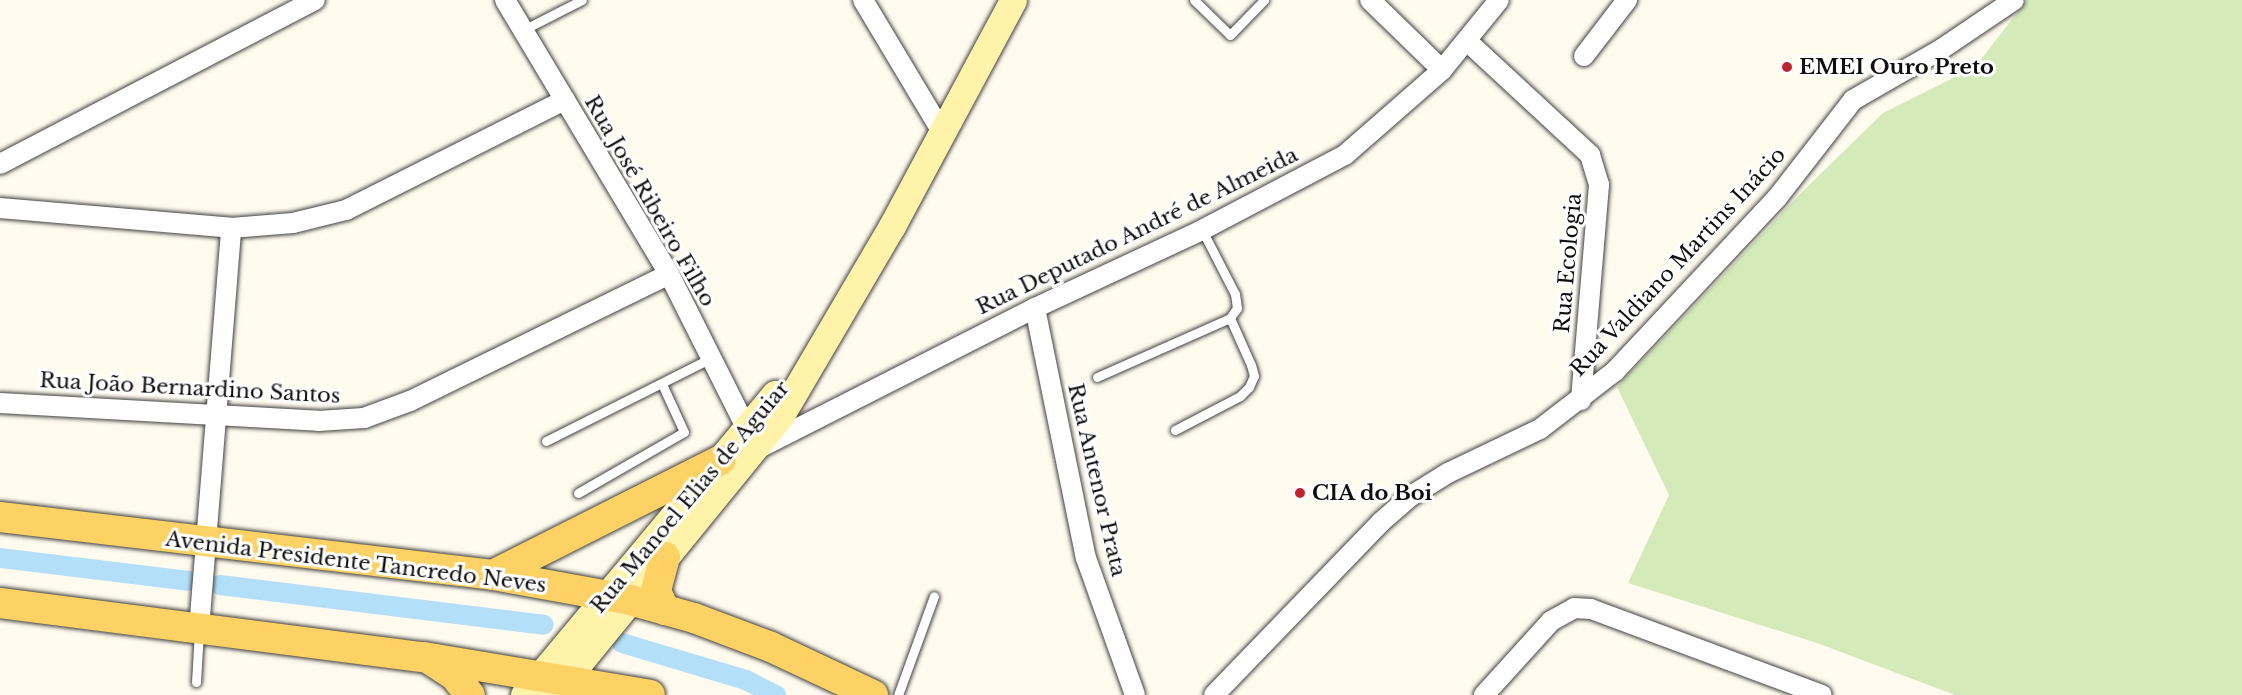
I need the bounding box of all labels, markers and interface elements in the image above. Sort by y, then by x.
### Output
place label: EMEI Ouro Preto [1799,54,1994,80]
marker: EMEI Ouro Preto [1780,60,1794,74]
street label: Rua José Ribeiro Filho [579,91,721,311]
street label: Rua Deputado André de Almeida [971,142,1303,320]
street label: Rua Valdiano Martins Inácio [1565,142,1791,382]
street label: Rua Ecologia [1549,192,1587,334]
street label: Rua João Bernardino Santos [39,368,341,408]
street label: Rua Manoel Elias de Aguiar [585,375,795,619]
street label: Rua Antenor Prata [1062,380,1132,580]
place label: CIA do Boi [1312,480,1433,506]
marker: CIA do Boi [1293,486,1307,500]
street label: Avenida Presidente Tancredo Neves [164,526,548,598]

